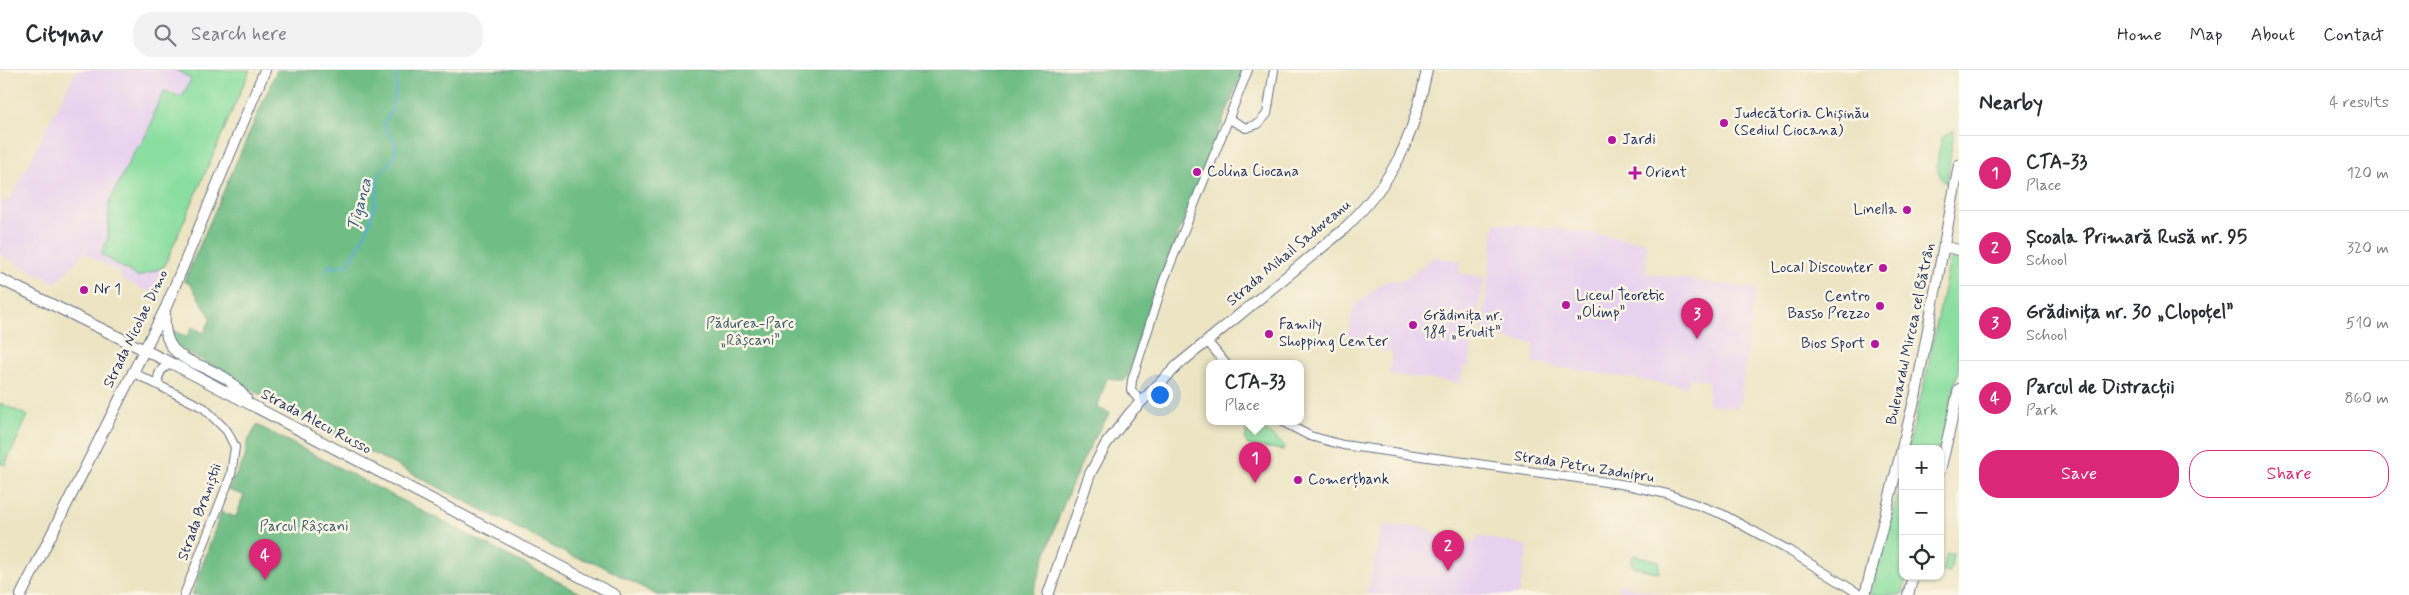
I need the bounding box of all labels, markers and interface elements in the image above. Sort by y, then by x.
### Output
search box [133,12,483,57]
text: Citynav [25,19,103,50]
icon: search [151,21,179,49]
text: Search here [191,22,287,47]
text: Home [2117,23,2162,47]
text: Map [2190,23,2223,47]
text: About [2251,23,2295,47]
text: Contact [2323,23,2384,47]
text: Nearby [1979,89,2043,117]
text: 4 results [2329,92,2389,113]
place label: Judecătoria Chișinău (Sediul Ciocana) [1734,104,1869,141]
marker: Judecătoria Chișinău (Sediul Ciocana) [1718,117,1730,129]
place label: Jardi [1622,130,1656,150]
marker: Jardi [1606,134,1618,146]
text: CTA-33 [2026,150,2087,175]
place label: Colina Ciocana [1207,162,1299,182]
place label: Orient [1645,163,1687,183]
text: 1 [1991,163,1999,184]
text: 120 m [2347,163,2389,184]
marker: Colina Ciocana [1191,166,1203,178]
marker: Orient [1629,167,1641,179]
text: Place [2026,175,2061,196]
water label: Țîganca [343,176,377,234]
street label: Strada Mihail Sadoveanu [1223,195,1355,311]
place label: Linella [1853,200,1898,220]
marker: Linella [1901,204,1913,216]
text: Școala Primară Rusă nr. 95 [2026,225,2247,250]
text: 2 [1991,238,1999,259]
text: 320 m [2347,238,2389,259]
street label: Bulevardul Mircea cel Bătrân [1882,241,1940,427]
text: School [2026,250,2067,271]
place label: Local Discounter [1771,258,1873,278]
marker: Local Discounter [1877,262,1889,274]
street label: Strada Nicolae Dimo [99,267,173,391]
place label: Nr 1 [94,280,121,300]
marker: Nr 1 [78,284,90,296]
place label: Liceul Teoretic „Olimp” [1576,286,1665,323]
place label: Centro Basso Prezzo [1787,287,1870,324]
pin: 3 [1681,298,1713,339]
marker: Liceul Teoretic „Olimp” [1560,299,1572,311]
marker: Centro Basso Prezzo [1874,300,1886,312]
text: Grădinița nr. 30 „Clopoțel” [2026,300,2233,325]
place label: Grădinița nr. 184 „Erudit” [1423,306,1503,343]
text: 3 [1991,313,1999,334]
text: 510 m [2346,313,2389,334]
park label: Pădurea-Parc „Râșcani” [706,314,794,351]
place label: Family Shopping Center [1279,315,1389,352]
marker: Grădinița nr. 184 „Erudit” [1407,319,1419,331]
text: School [2026,325,2067,346]
marker: Family Shopping Center [1263,328,1275,340]
place label: Bios Sport [1801,334,1865,354]
marker: Bios Sport [1869,338,1881,350]
popup [1206,360,1304,425]
text: CTA-33 [1224,370,1286,395]
text: Parcul de Distracții [2026,375,2175,400]
your location [1147,382,1173,408]
street label: Strada Alecu Russo [257,384,375,460]
text: 4 [1990,388,2000,409]
text: 860 m [2344,388,2389,409]
text: Place [1224,395,1260,416]
text: Park [2026,400,2058,421]
pin: 1 [1239,442,1271,483]
map controls [1899,445,1944,580]
button: + [1899,445,1944,490]
street label: Strada Petru Zadnipru [1513,446,1656,488]
button: Save [1979,450,2179,498]
button: Share [2189,450,2389,498]
street label: Strada Braniștii [173,460,227,564]
place label: Comerțbank [1308,470,1389,490]
marker: Comerțbank [1292,474,1304,486]
button: − [1899,490,1944,535]
park label: Parcul Râșcani [259,517,349,537]
pin: 2 [1432,530,1464,571]
button: locate [1899,535,1944,580]
pin: 4 [249,539,281,580]

